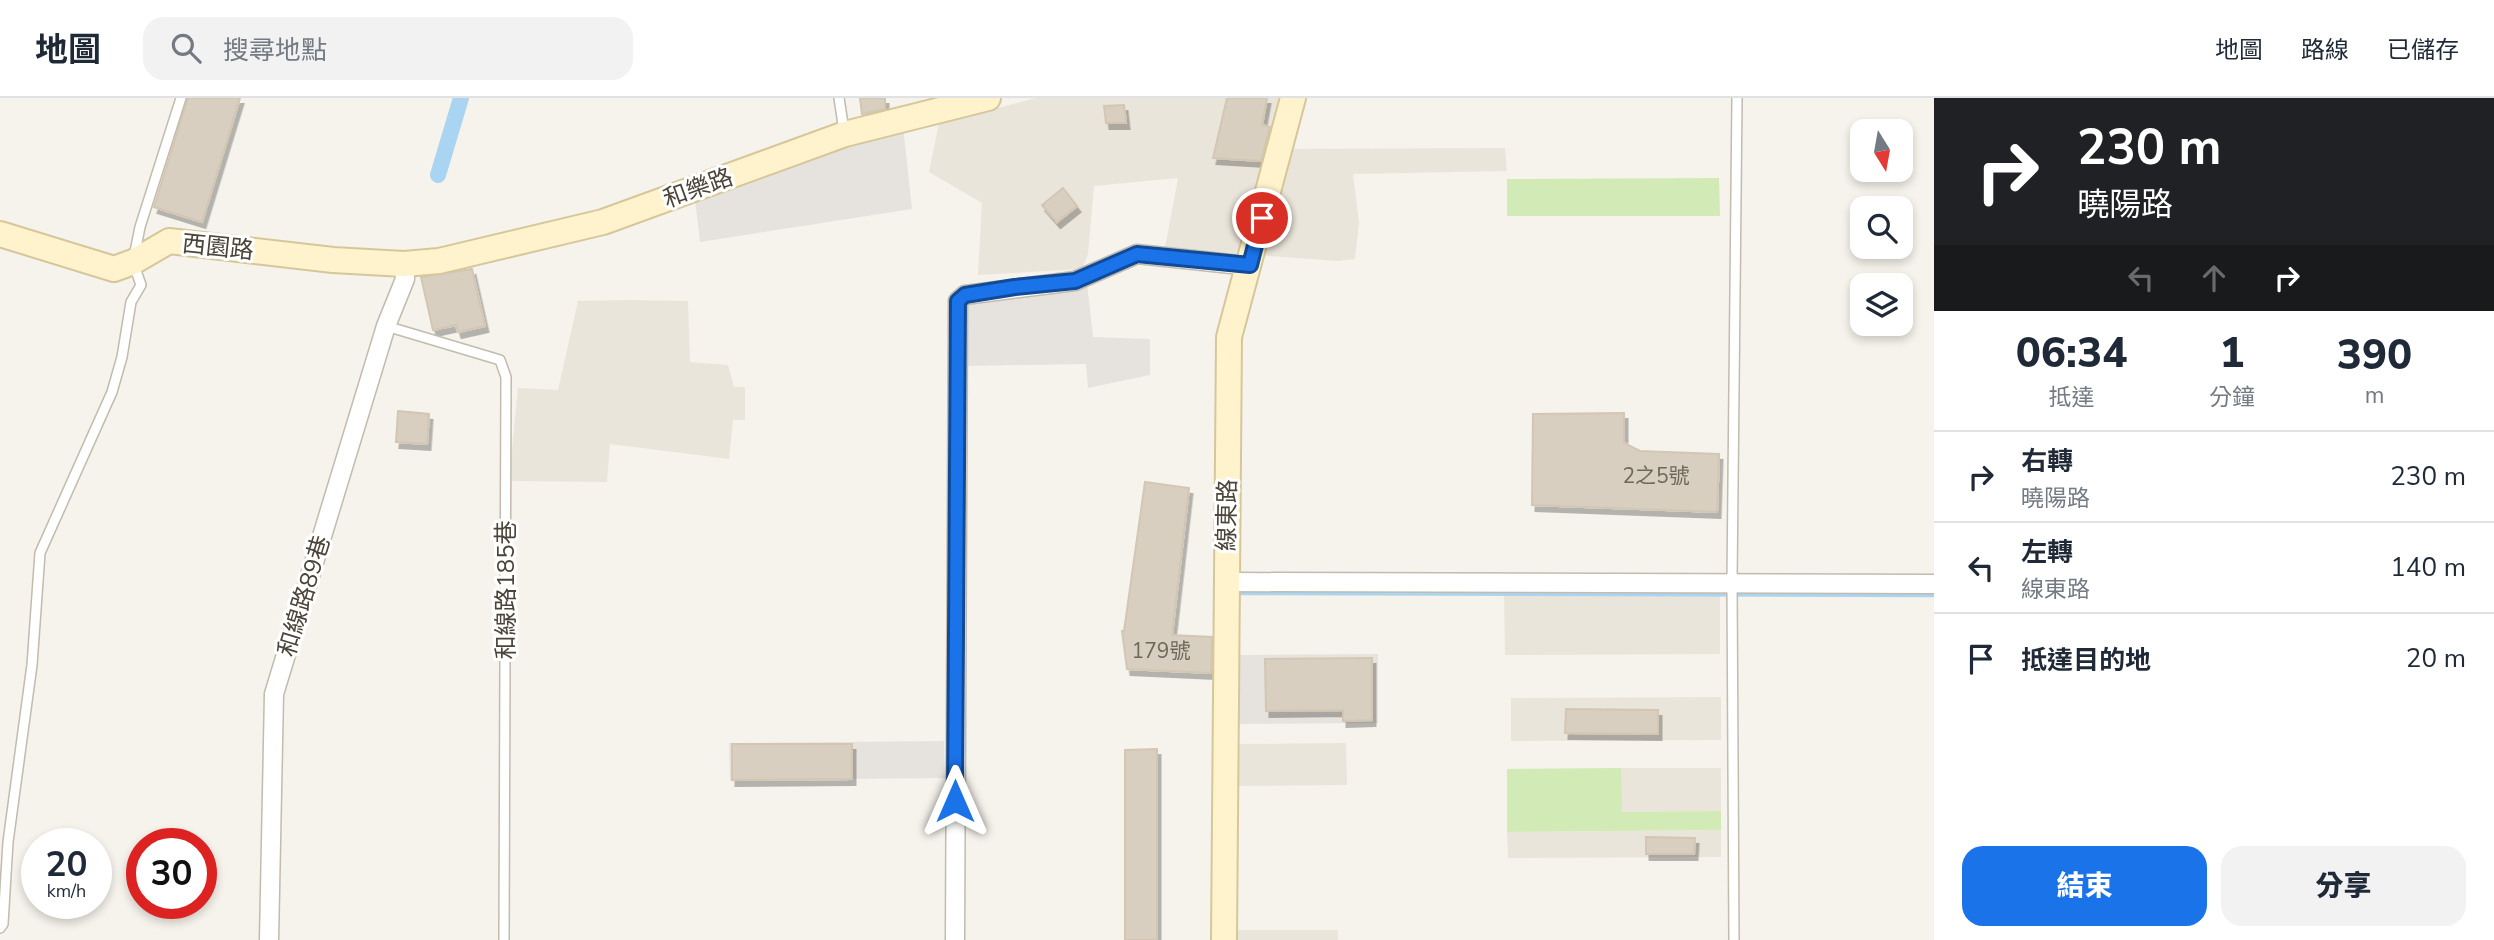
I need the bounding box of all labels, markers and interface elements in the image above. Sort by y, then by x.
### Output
search box [143,17,633,80]
text: 地圖 [35,28,101,73]
icon: search [167,29,205,67]
text: 搜尋地點 [223,33,327,68]
text: 地圖 [2215,34,2263,66]
text: 路線 [2301,34,2349,66]
text: 已儲存 [2387,34,2459,66]
text: 230 m [2077,114,2221,181]
north arrow [1850,119,1913,182]
map controls [1850,119,1913,336]
icon: right [1962,126,2053,217]
street label: 和樂路 [659,161,737,215]
text: 曉陽路 [2077,183,2173,226]
pin [1232,188,1292,248]
button: search [1850,196,1913,259]
icon: arrive [1243,199,1281,237]
street label: 西園路 [181,227,255,267]
icon: left [2122,259,2160,297]
icon: ahead [2195,259,2233,297]
icon: right [2268,259,2306,297]
button: layers [1850,273,1913,336]
text: 06:34 [2016,325,2127,382]
text: 1 [2219,325,2245,382]
text: 390 [2337,327,2412,384]
text: m [2365,380,2384,411]
text: 抵達 [2049,382,2095,413]
text: 分鐘 [2209,382,2255,413]
text: 右轉 [2021,444,2073,479]
icon: right [1962,458,2000,496]
text: 230 m [2390,459,2466,494]
house number: 2之5號 [1622,462,1690,490]
street label: 線東路 [1210,479,1244,551]
text: 曉陽路 [2021,483,2090,514]
street label: 和線路185巷 [490,520,522,660]
street label: 和線路89巷 [270,532,338,660]
text: 左轉 [2021,535,2073,570]
icon: left [1962,549,2000,587]
text: 140 m [2390,550,2466,585]
text: 線東路 [2021,574,2090,605]
house number: 179號 [1132,637,1190,665]
icon: arrive [1962,640,2000,678]
text: 20 m [2406,641,2466,676]
text: 抵達目的地 [2021,643,2151,678]
position arrow [918,764,992,838]
speed limit sign: 30 [126,828,217,919]
text: 20 [45,841,88,888]
button: 結束 [1962,846,2207,926]
button: 分享 [2221,846,2466,926]
text: km/h [47,879,86,903]

